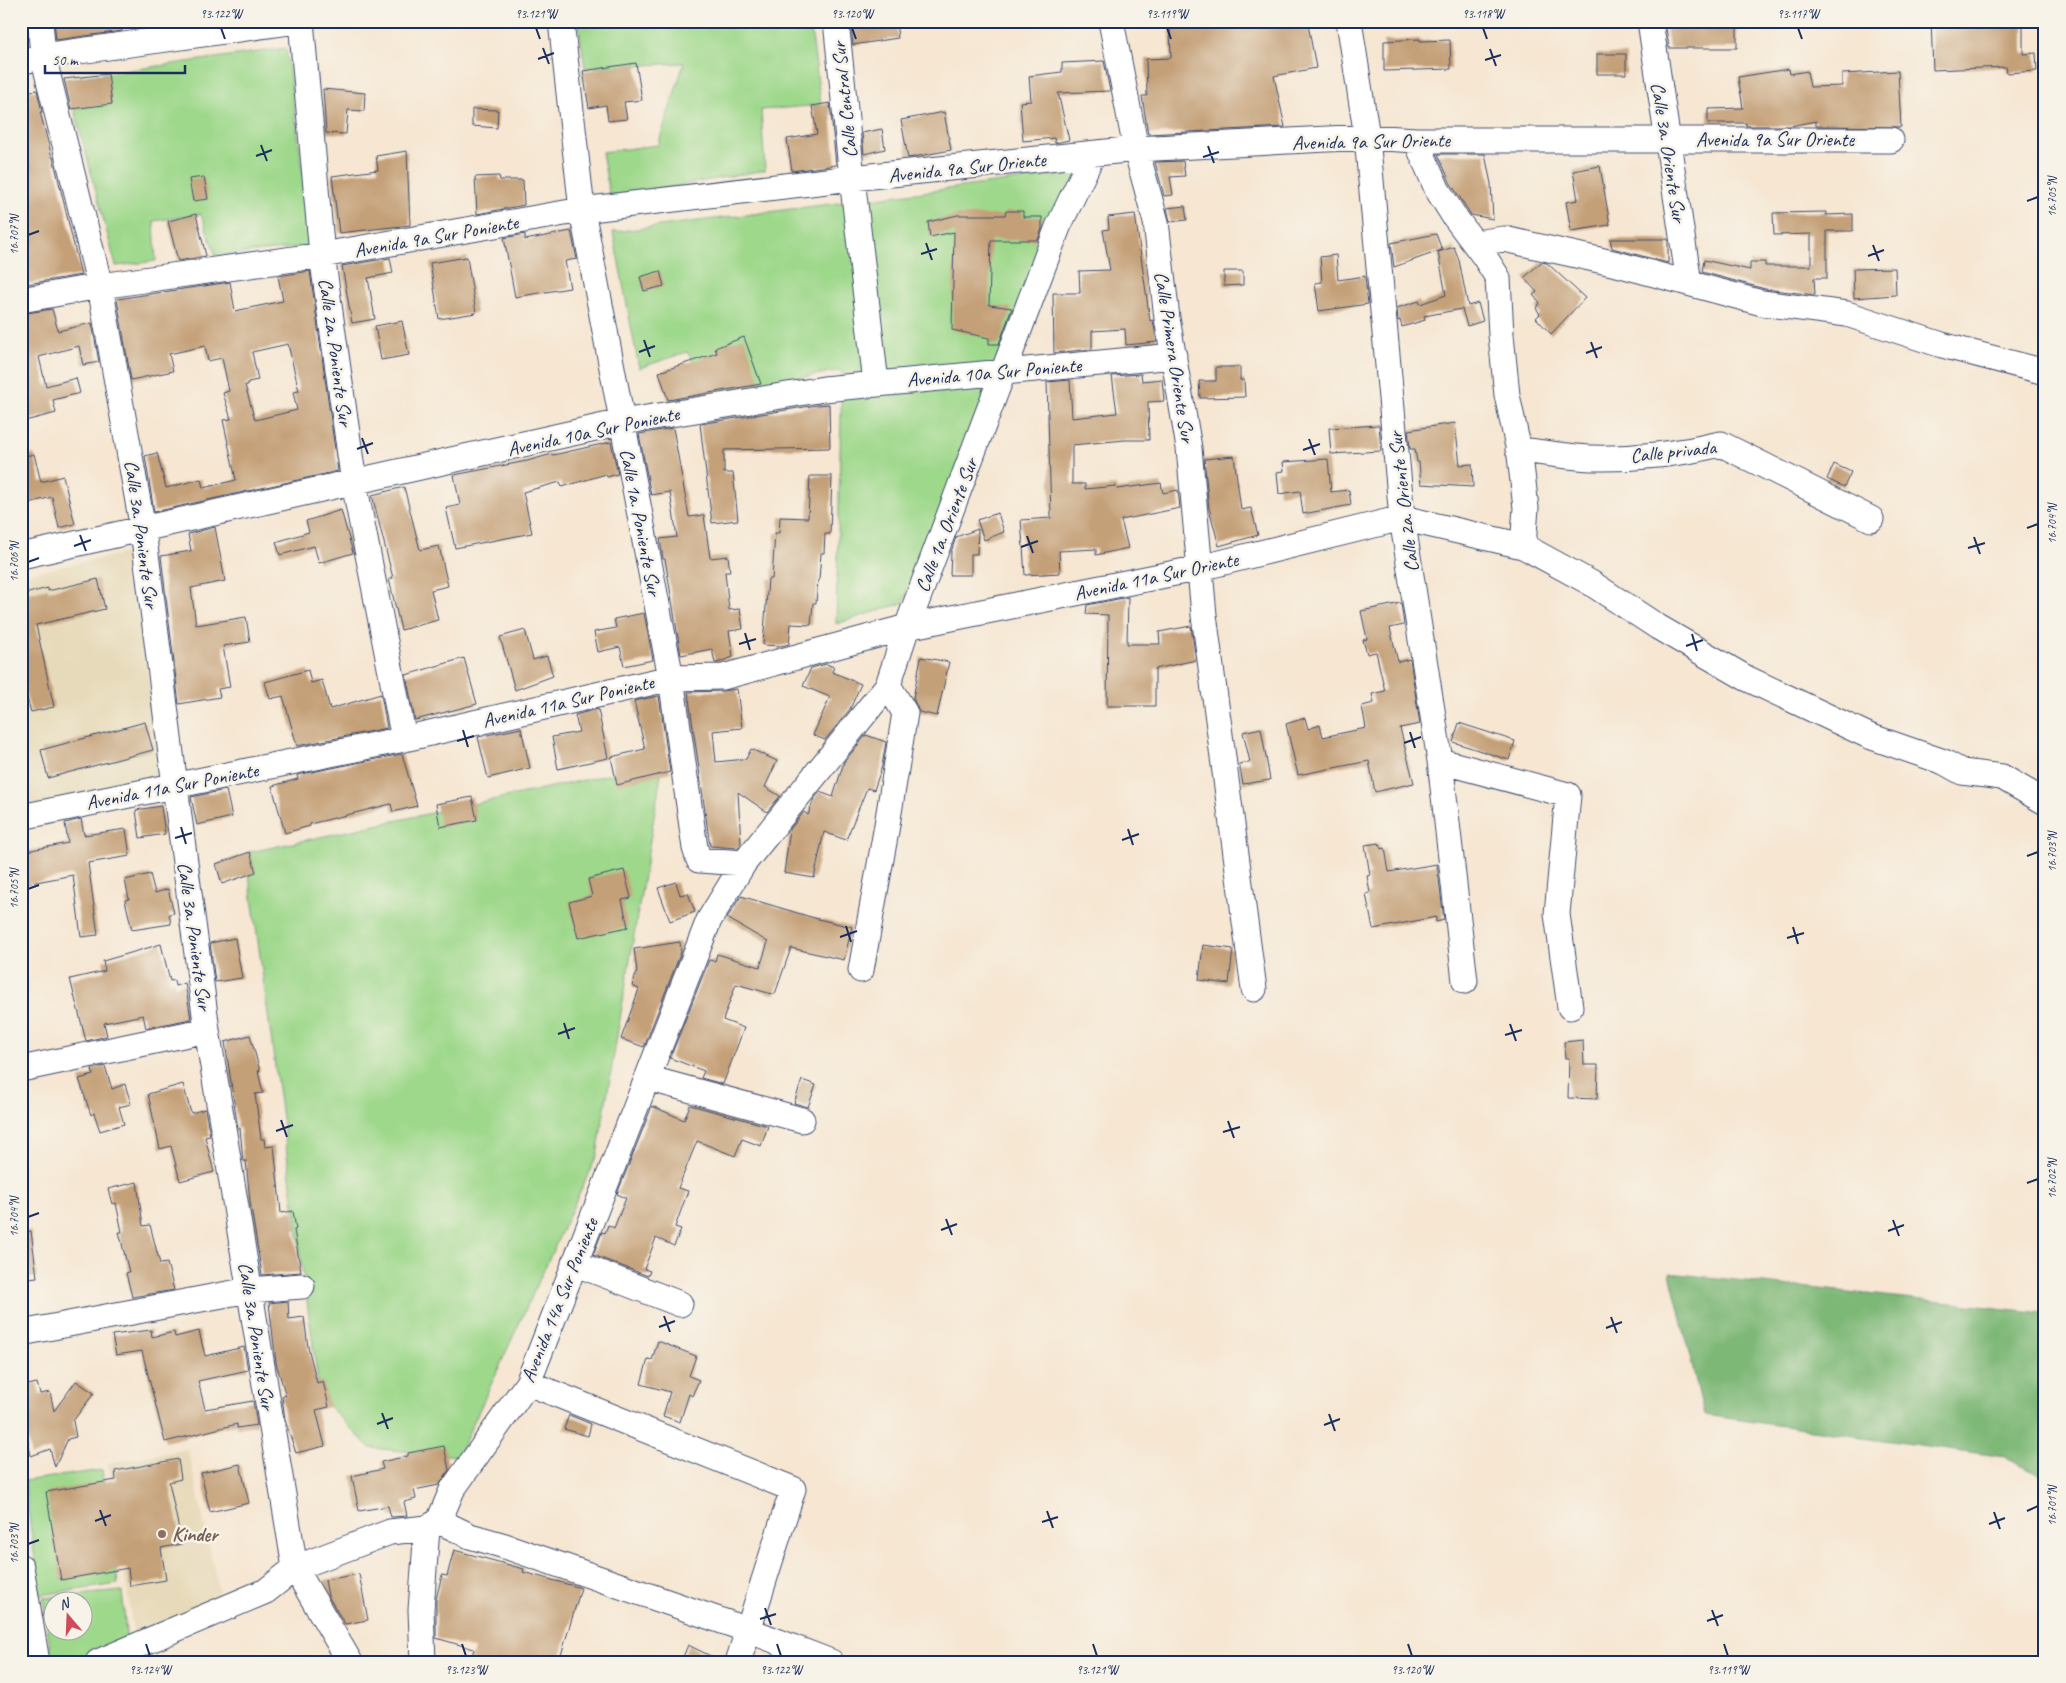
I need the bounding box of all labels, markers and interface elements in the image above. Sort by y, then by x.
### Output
text: 93.122°W [200,6,244,22]
text: 93.121°W [515,6,559,22]
text: 93.120°W [831,6,875,22]
text: 93.119°W [1146,6,1190,22]
text: 93.118°W [1462,6,1506,22]
text: 93.117°W [1777,6,1821,22]
street label: Calle Central Sur [826,39,863,159]
scale bar [45,42,185,74]
text: 50 m [52,51,79,70]
street label: Calle 3a. Oriente Sur [1645,80,1692,226]
street label: Avenida 9a Sur Oriente [1696,127,1855,152]
street label: Avenida 9a Sur Oriente [1292,128,1452,155]
street label: Avenida 9a Sur Oriente [887,147,1048,188]
text: 16.705°N [2044,175,2060,217]
street label: Avenida 9a Sur Poniente [352,210,521,263]
text: 16.707°N [6,213,22,255]
street label: Calle Primera Oriente Sur [1149,270,1201,446]
street label: Calle 2a. Poniente Sur [313,277,359,429]
street label: Avenida 10a Sur Poniente [906,352,1084,393]
street label: Avenida 10a Sur Poniente [505,401,683,462]
street label: Calle 2a. Oriente Sur [1382,429,1425,574]
street label: Calle privada [1629,434,1719,468]
street label: Calle 1a. Poniente Sur [614,447,667,599]
street label: Calle 1a. Oriente Sur [910,453,984,596]
street label: Calle 3a. Poniente Sur [119,459,165,611]
text: 16.704°N [2044,502,2060,544]
text: 16.706°N [6,540,22,582]
street label: Avenida 11a Sur Oriente [1072,547,1242,606]
street label: Avenida 11a Sur Poniente [480,669,658,733]
street label: Avenida 11a Sur Poniente [84,757,262,815]
text: 16.703°N [2044,830,2060,872]
street label: Calle 3a. Poniente Sur [172,861,218,1013]
text: 16.705°N [6,867,22,909]
text: 16.702°N [2044,1157,2060,1199]
text: 16.704°N [6,1195,22,1237]
street label: Avenida 14a Sur Poniente [515,1213,604,1386]
street label: Calle 3a. Poniente Sur [232,1260,281,1413]
text: 16.701°N [2044,1484,2060,1526]
text: 16.703°N [6,1522,22,1564]
place label: Kinder [172,1522,220,1547]
marker: Kinder [156,1528,168,1540]
north arrow [42,1590,92,1640]
text: N [57,1594,73,1614]
text: 93.124°W [129,1662,173,1678]
text: 93.123°W [445,1662,489,1678]
text: 93.122°W [760,1662,804,1678]
text: 93.121°W [1076,1662,1120,1678]
text: 93.120°W [1391,1662,1435,1678]
text: 93.119°W [1707,1662,1751,1678]

